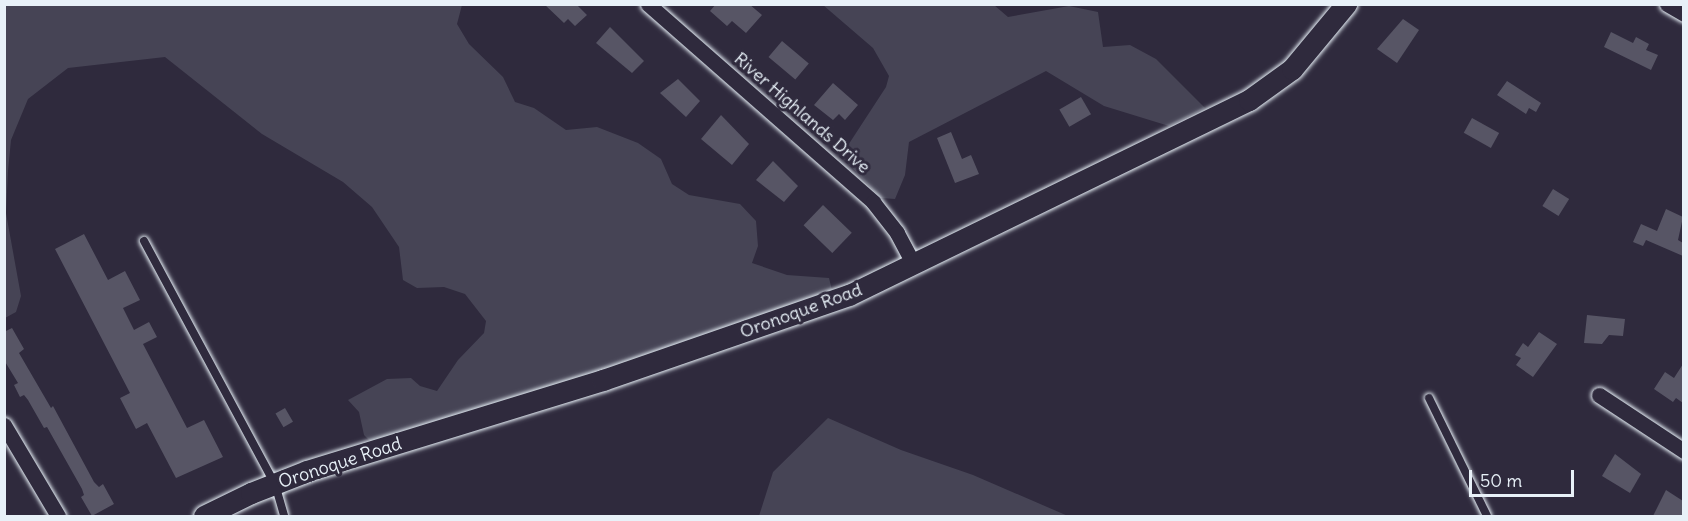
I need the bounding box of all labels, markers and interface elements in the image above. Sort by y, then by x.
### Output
street label: River Highlands Drive [730,48,874,178]
street label: Oronoque Road [737,279,865,343]
street label: Oronoque Road [276,433,404,493]
scale bar [1472,458,1577,496]
text: 50 m [1480,469,1522,492]

